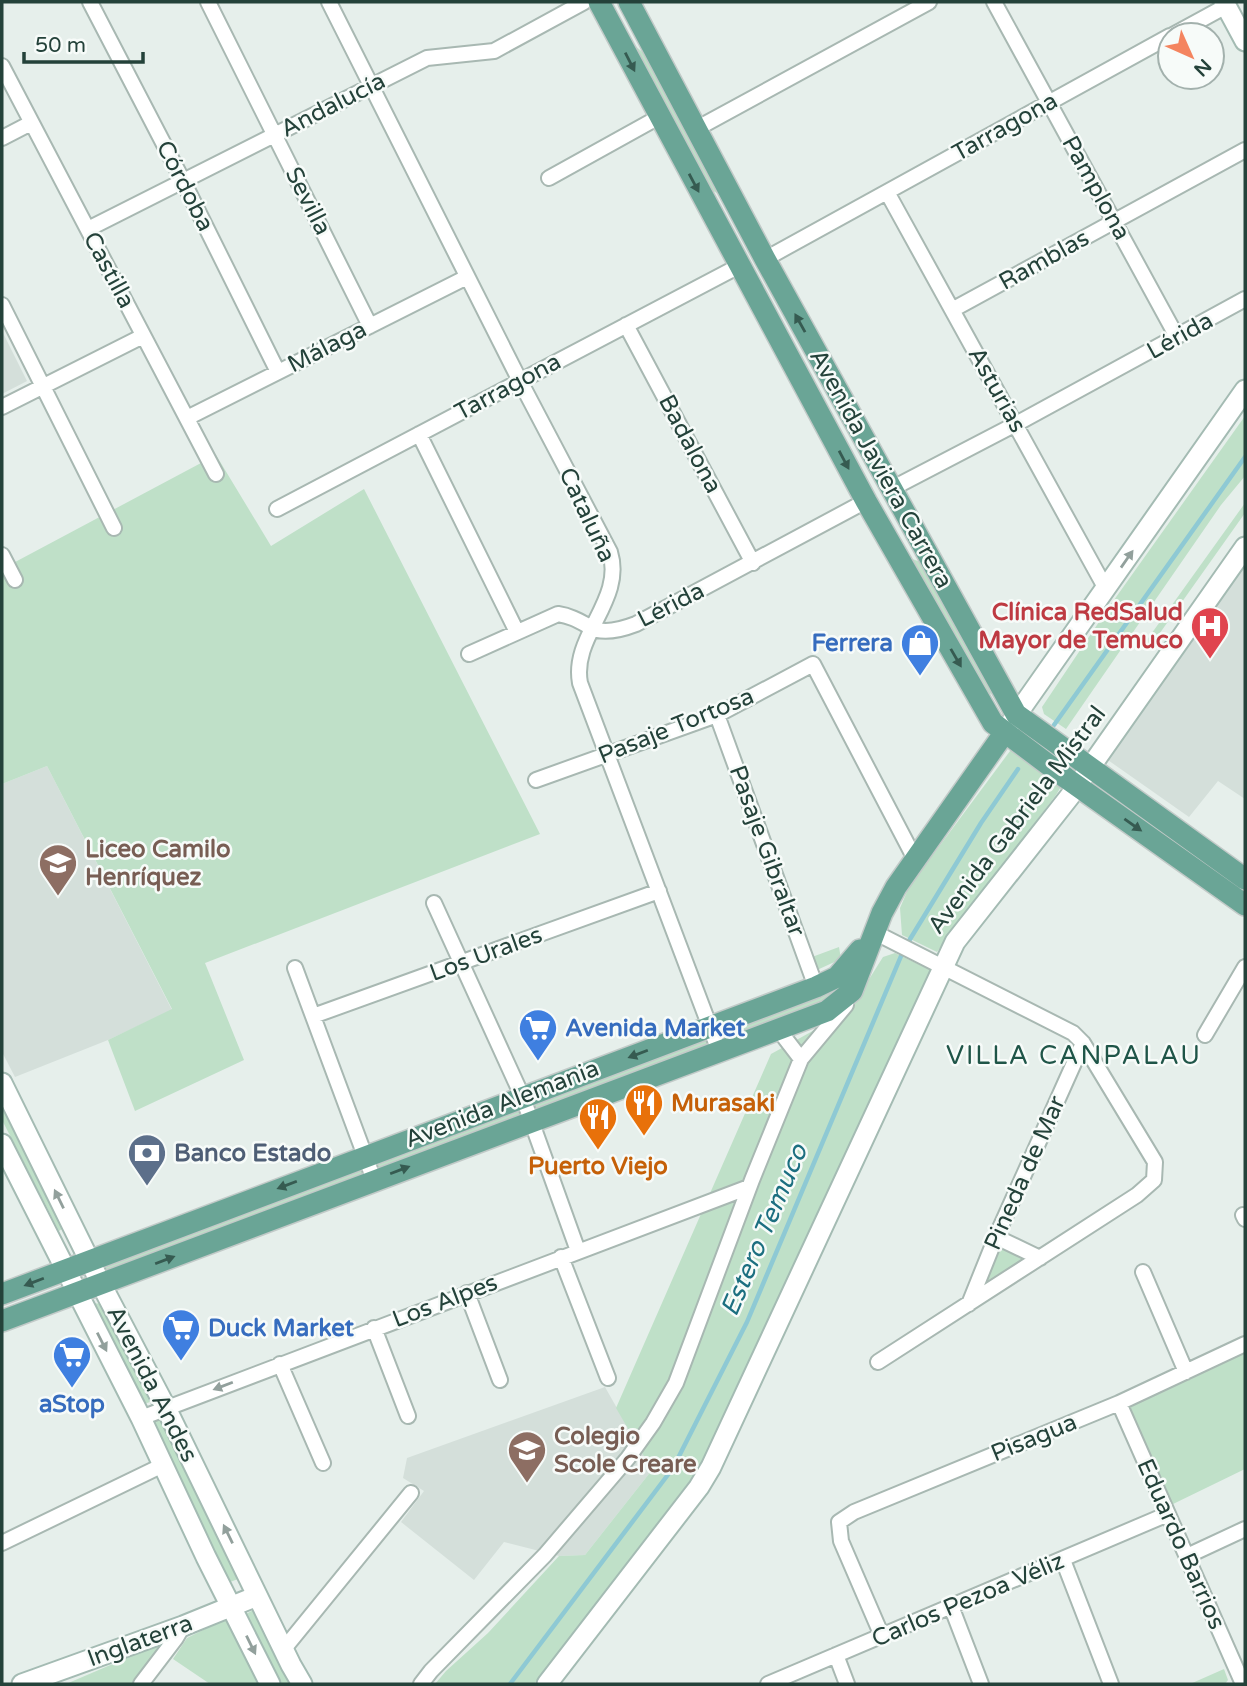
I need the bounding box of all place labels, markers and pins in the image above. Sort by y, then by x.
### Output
place label: Clínica RedSalud Mayor de Temuco [978,598,1183,655]
hospital icon: Clínica RedSalud Mayor de Temuco [1189,605,1231,660]
shop icon: Ferrera [899,622,941,677]
place label: Ferrera [811,629,893,658]
place label: Liceo Camilo Henríquez [85,835,231,892]
school or university icon: Liceo Camilo Henríquez [37,842,79,897]
supermarket icon: Avenida Market [517,1007,559,1062]
place label: Avenida Market [565,1014,746,1043]
restaurant icon: Murasaki [623,1082,665,1137]
place label: Murasaki [671,1089,775,1118]
restaurant icon: Puerto Viejo [577,1096,619,1151]
bank icon: Banco Estado [126,1132,168,1187]
place label: Banco Estado [174,1139,331,1168]
place label: Puerto Viejo [528,1152,668,1181]
supermarket icon: Duck Market [160,1307,202,1362]
place label: Duck Market [208,1314,355,1343]
supermarket icon: aStop [51,1334,93,1389]
place label: aStop [39,1390,105,1419]
place label: Colegio Scole Creare [554,1422,697,1479]
school or university icon: Colegio Scole Creare [506,1429,548,1484]

